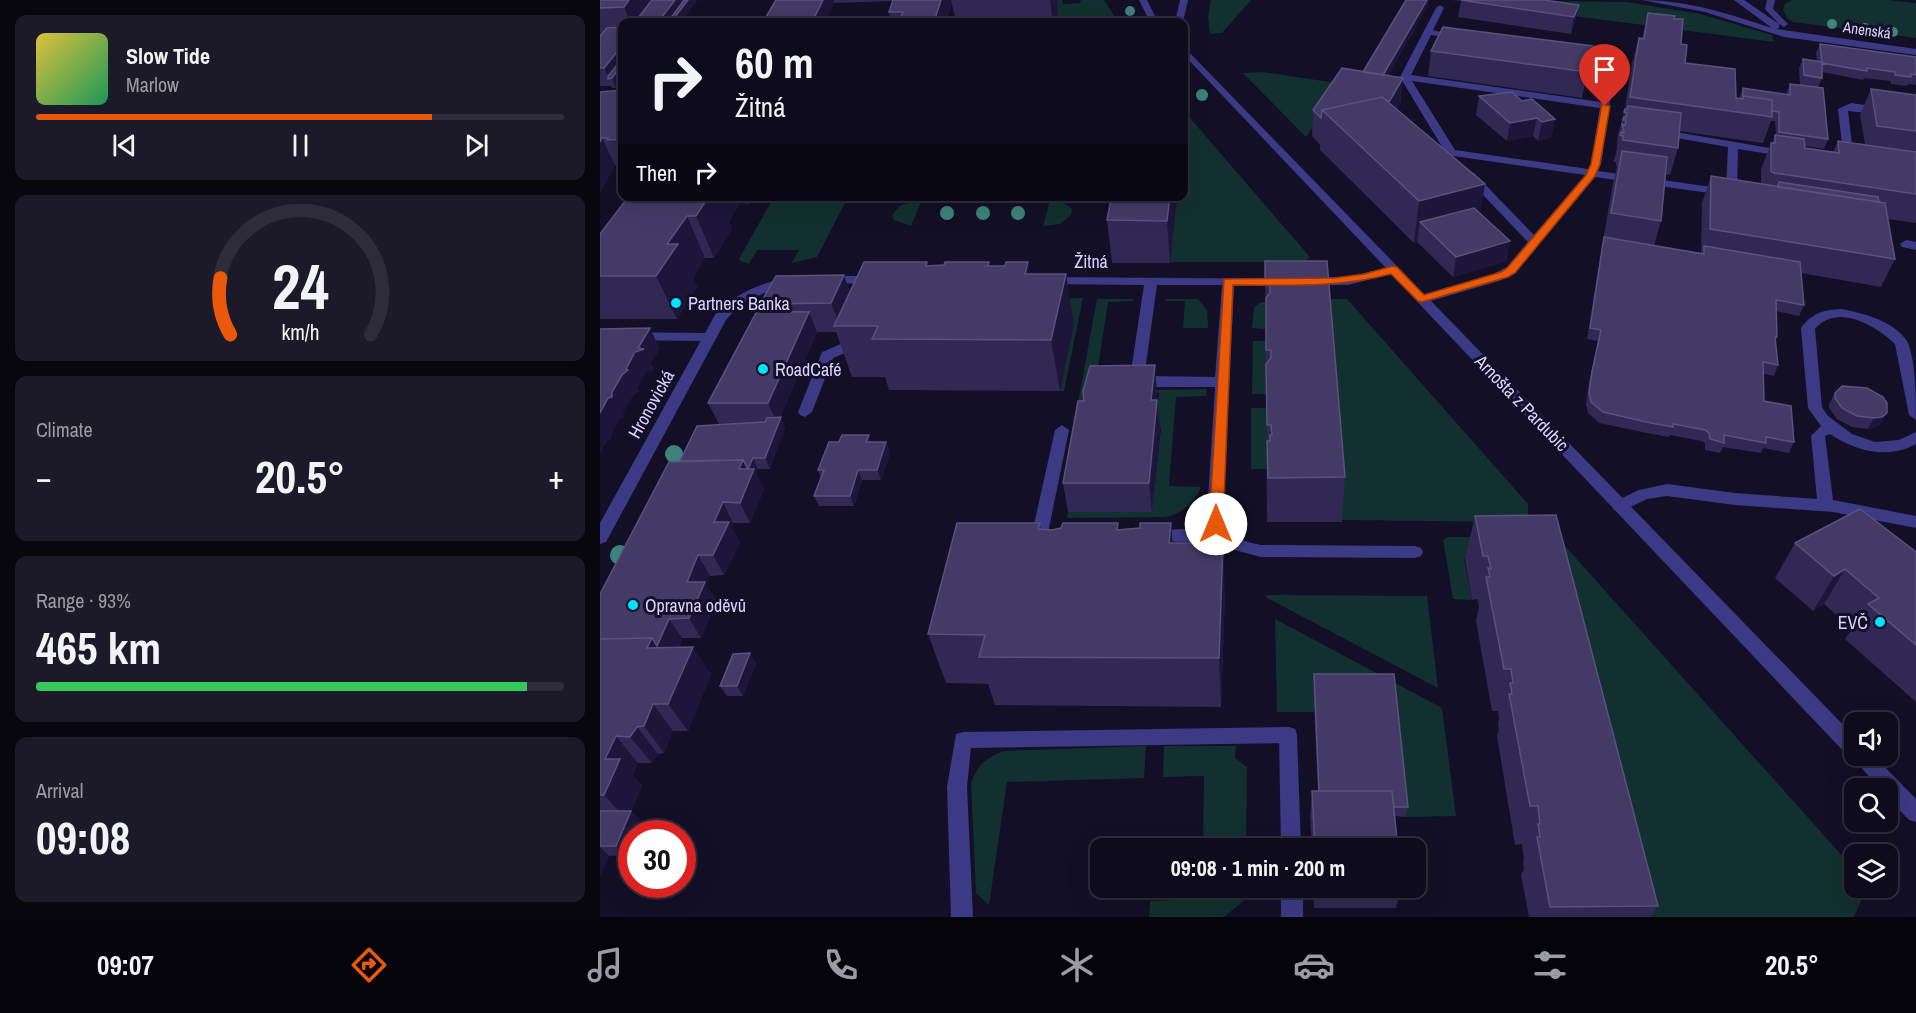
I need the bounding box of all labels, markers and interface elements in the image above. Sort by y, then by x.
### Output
street label: Anenská [1841,16,1892,44]
text: 60 m [735,35,814,91]
text: Slow Tide [126,41,210,71]
icon: right [636,42,714,120]
pin [1579,44,1630,106]
icon: arrive [1588,53,1621,86]
text: Marlow [126,71,179,98]
text: Žitná [735,89,785,125]
icon: previous [108,129,141,162]
icon: pause [284,129,317,162]
icon: next [460,129,493,162]
icon: right [689,156,722,189]
text: Then [636,158,677,188]
text: 24 [272,244,328,328]
street label: Žitná [1074,249,1108,274]
place label: Partners Banka [688,291,790,316]
marker: Partners Banka [669,296,683,310]
text: km/h [281,319,319,348]
street label: Arnošta z Pardubic [1469,348,1575,457]
place label: RoadCafé [775,357,841,382]
marker: RoadCafé [756,362,770,376]
street label: Hronovická [622,365,680,443]
text: Climate [36,416,93,443]
text: 20.5° [255,446,345,507]
text: − [36,455,52,499]
text: + [548,455,564,499]
position arrow [1184,492,1248,556]
text: Range · 93% [36,587,131,614]
place label: Opravna oděvů [645,593,746,618]
marker: Opravna oděvů [626,598,640,612]
place label: EVČ [1838,610,1868,635]
marker: EVČ [1873,615,1887,629]
text: 465 km [36,617,161,678]
map controls [1844,712,1898,898]
button: sound [1844,712,1898,766]
text: Arrival [36,777,83,804]
button: search [1844,778,1898,832]
text: 09:08 [36,807,130,868]
speed limit sign: 30 [618,820,696,898]
button: layers [1844,844,1898,898]
text: 09:08 · 1 min · 200 m [1171,853,1345,883]
icon: directions [348,944,390,986]
icon: music [584,944,626,986]
icon: phone [820,944,862,986]
icon: climate [1056,944,1098,986]
icon: car [1293,944,1335,986]
icon: filters [1529,944,1571,986]
text: 09:07 [97,947,154,983]
text: 20.5° [1765,947,1819,983]

